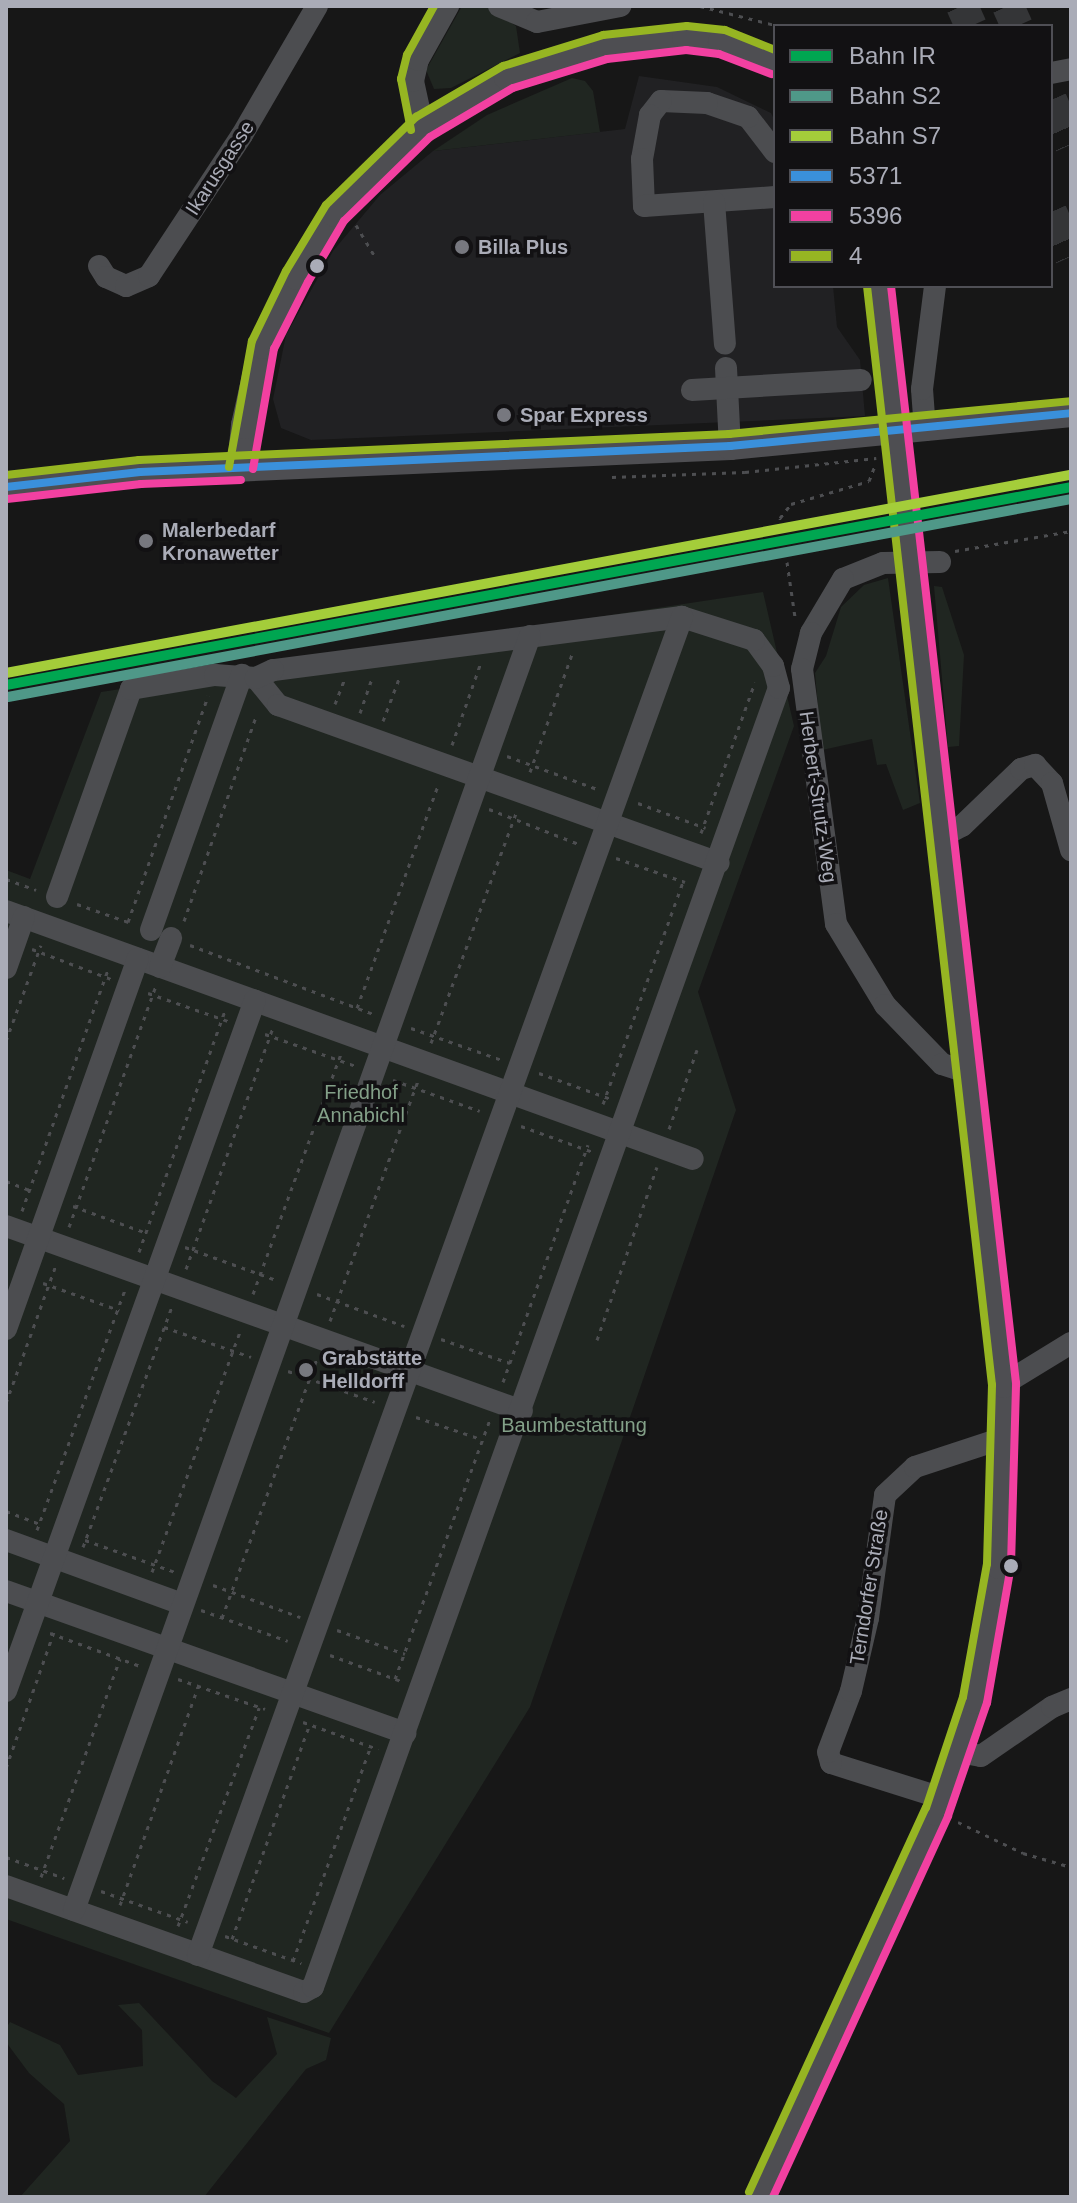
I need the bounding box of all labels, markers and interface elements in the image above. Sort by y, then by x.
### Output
legend [773,24,1053,288]
text: Bahn IR [849,42,936,69]
text: Bahn S2 [849,82,941,109]
street label: Ikarusgasse [181,116,259,220]
text: Bahn S7 [849,122,941,149]
text: 5371 [849,162,902,189]
text: 5396 [849,202,902,229]
place label: Billa Plus [478,235,568,259]
marker: Billa Plus [453,238,471,256]
text: 4 [849,242,862,269]
unlabelled marker [309,258,325,274]
place label: Spar Express [520,403,648,427]
marker: Spar Express [495,406,513,424]
place label: Malerbedarf Kronawetter [162,518,279,565]
marker: Malerbedarf Kronawetter [137,532,155,550]
street label: Herbert-Strutz-Weg [794,710,842,884]
park label: Friedhof Annabichl [317,1080,405,1127]
place label: Grabstätte Helldorff [322,1346,422,1393]
marker: Grabstätte Helldorff [297,1361,315,1379]
park label: Baumbestattung [501,1413,647,1437]
street label: Terndorfer Straße [845,1508,893,1666]
unlabelled marker [1003,1558,1019,1574]

